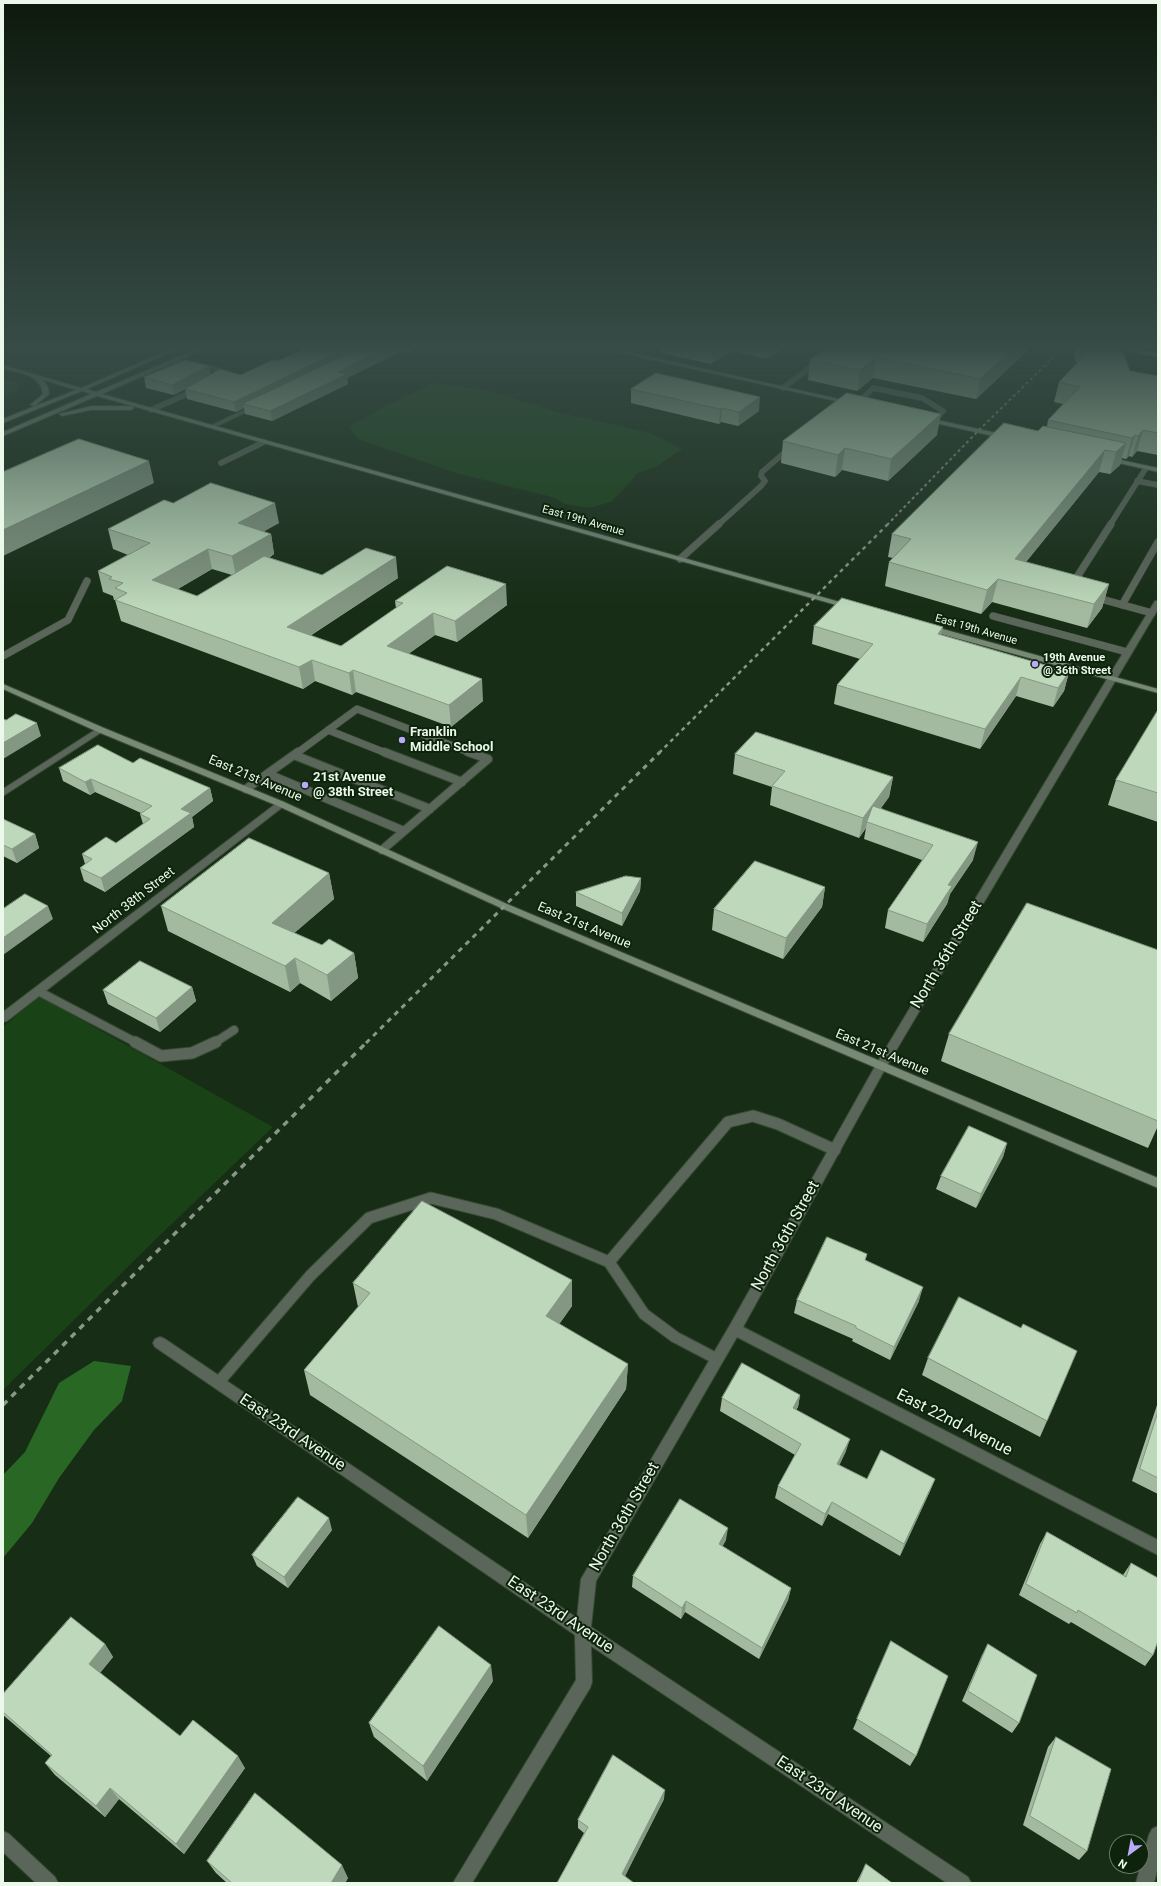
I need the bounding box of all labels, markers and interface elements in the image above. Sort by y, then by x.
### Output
street label: East 19th Avenue [540,503,626,539]
street label: East 19th Avenue [933,612,1019,648]
place label: 19th Avenue @ 36th Street [1043,651,1111,677]
marker: 19th Avenue @ 36th Street [1030,659,1040,669]
place label: Franklin Middle School [410,725,493,756]
marker: Franklin Middle School [397,735,407,745]
street label: East 21st Avenue [206,752,304,806]
place label: 21st Avenue @ 38th Street [313,770,393,801]
marker: 21st Avenue @ 38th Street [300,780,310,790]
street label: North 38th Street [90,864,178,938]
street label: North 36th Street [907,898,987,1012]
street label: East 21st Avenue [535,899,633,953]
street label: East 21st Avenue [833,1026,931,1080]
street label: North 36th Street [748,1178,824,1294]
street label: East 22nd Avenue [893,1386,1015,1460]
street label: East 23rd Avenue [235,1390,349,1476]
street label: North 36th Street [586,1459,664,1575]
street label: East 23rd Avenue [503,1572,617,1658]
street label: East 23rd Avenue [772,1752,886,1838]
north arrow [1109,1834,1149,1874]
text: N [1116,1856,1130,1871]

